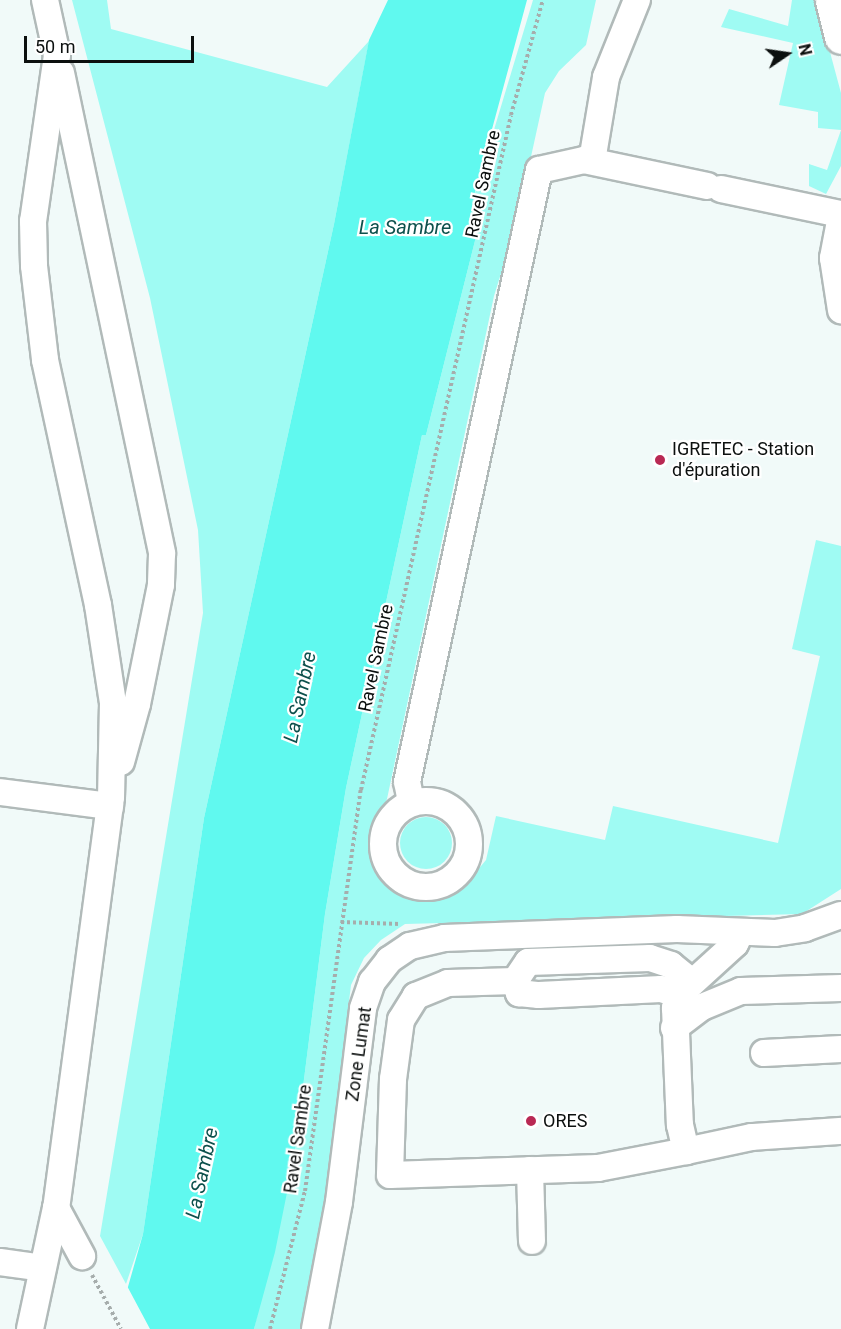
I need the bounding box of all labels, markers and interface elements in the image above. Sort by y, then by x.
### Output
scale bar [27,24,196,62]
north arrow [757,24,817,84]
text: 50 m [35,36,75,57]
text: N [794,42,816,57]
street label: Ravel Sambre [461,128,505,240]
water label: La Sambre [359,215,451,239]
place label: IGRETEC - Station d'épuration [672,439,814,482]
marker: IGRETEC - Station d'épuration [653,453,667,467]
street label: Ravel Sambre [354,602,398,714]
water label: La Sambre [279,649,321,745]
street label: Zone Lumat [342,1005,376,1103]
street label: Ravel Sambre [280,1083,316,1195]
place label: ORES [543,1110,587,1132]
marker: ORES [524,1114,538,1128]
water label: La Sambre [181,1125,223,1221]

